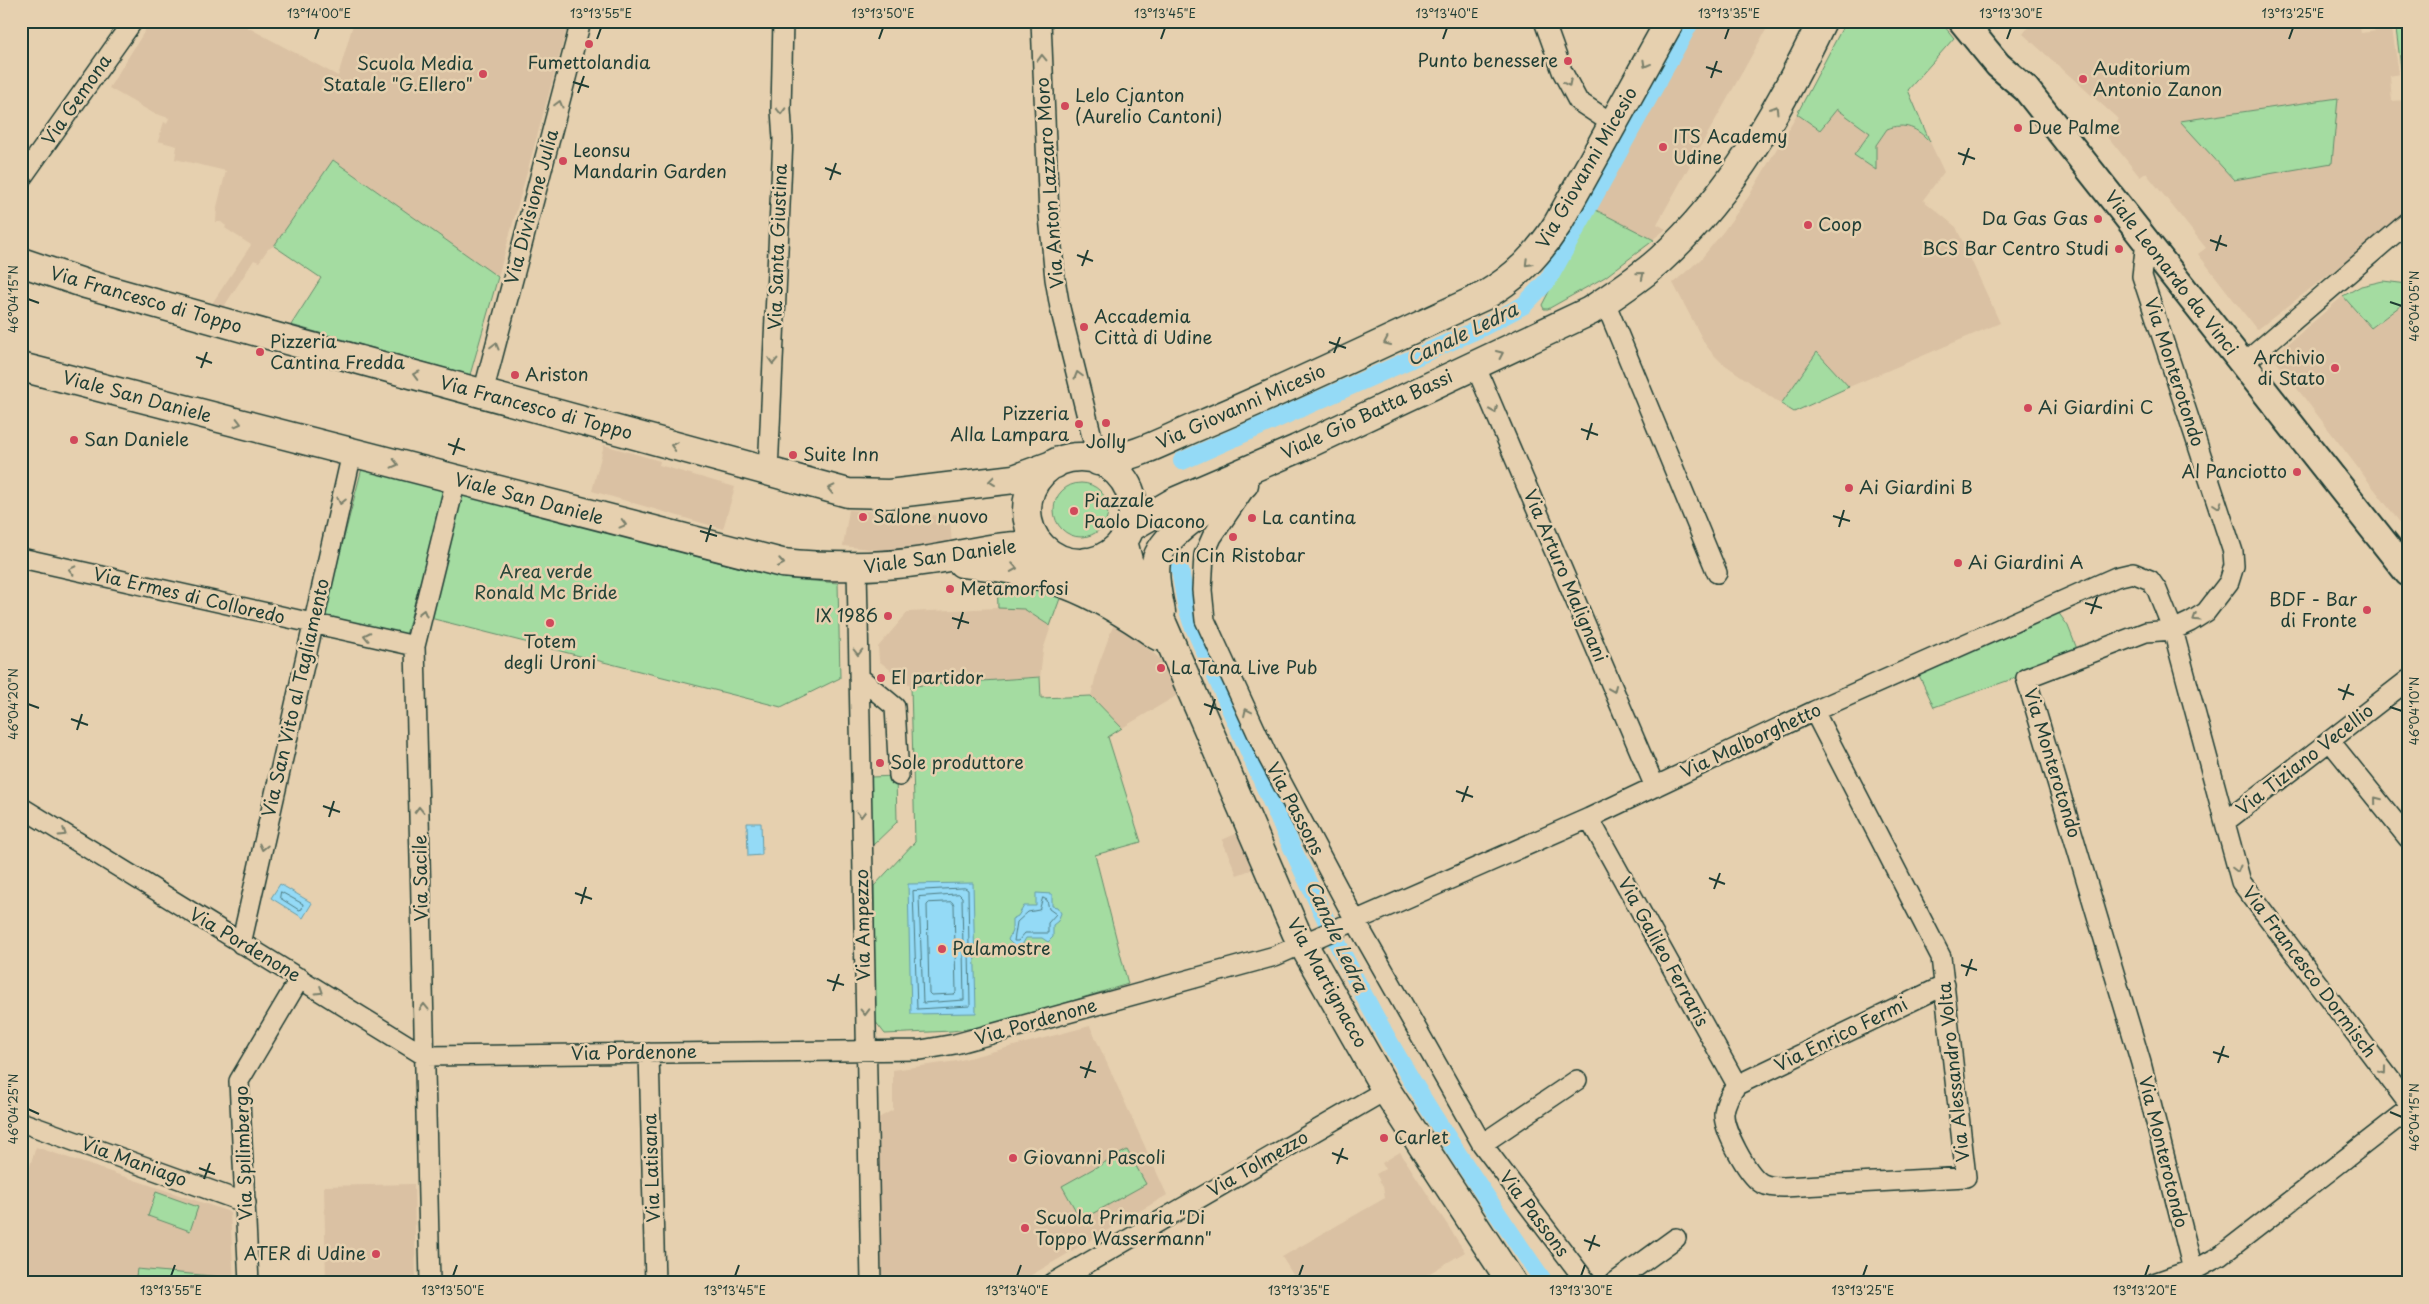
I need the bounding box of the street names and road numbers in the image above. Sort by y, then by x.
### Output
street label: Via Gemona [34,47,118,150]
street label: Via Anton Lazzaro Moro [1028,76,1069,290]
street label: Via Giovanni Micesio [1528,81,1643,253]
street label: Via Divisione Julia [497,126,564,287]
street label: Via Santa Giustina [760,163,793,331]
street label: Viale Leonardo da Vinci [2099,184,2245,360]
street label: Via Francesco di Toppo [47,258,246,339]
street label: Via Monterotondo [2139,293,2212,450]
street label: Via Giovanni Micesio [1152,356,1329,455]
street label: Viale Gio Batta Bassi [1276,362,1457,465]
street label: Viale San Daniele [60,363,215,429]
street label: Via Francesco di Toppo [437,368,636,445]
street label: Viale San Daniele [452,465,607,531]
street label: Via Arturo Malignani [1518,485,1615,666]
street label: Viale San Daniele [862,531,1018,580]
street label: Via Ermes di Colloredo [91,559,288,630]
street label: Via San Vito al Tagliamento [254,576,335,820]
street label: Via Monterotondo [2018,684,2089,841]
street label: Via Malborghetto [1676,695,1825,784]
street label: Via Tiziano Vecellio [2230,696,2379,821]
street label: Via Passons [1260,757,1332,860]
street label: Via Sacile [405,834,434,922]
street label: Via Ampezzo [847,869,876,981]
street label: Via Galileo Ferraris [1612,871,1717,1031]
street label: Via Francesco Dormisch [2237,880,2384,1063]
street label: Via Pordenone [185,900,307,988]
street label: Via Martignacco [1281,912,1375,1052]
street label: Via Alessandro Volta [1930,980,1975,1163]
street label: Via Pordenone [971,990,1100,1051]
street label: Via Enrico Fermi [1769,990,1912,1078]
street label: Via Pordenone [571,1037,697,1066]
street label: Via Monterotondo [2133,1073,2196,1230]
street label: Via Spilimbergo [227,1085,258,1221]
street label: Via Latisana [635,1112,666,1223]
street label: Via Tolmezzo [1202,1123,1313,1203]
street label: Via Maniago [78,1129,191,1192]
street label: Via Passons [1494,1164,1577,1262]

